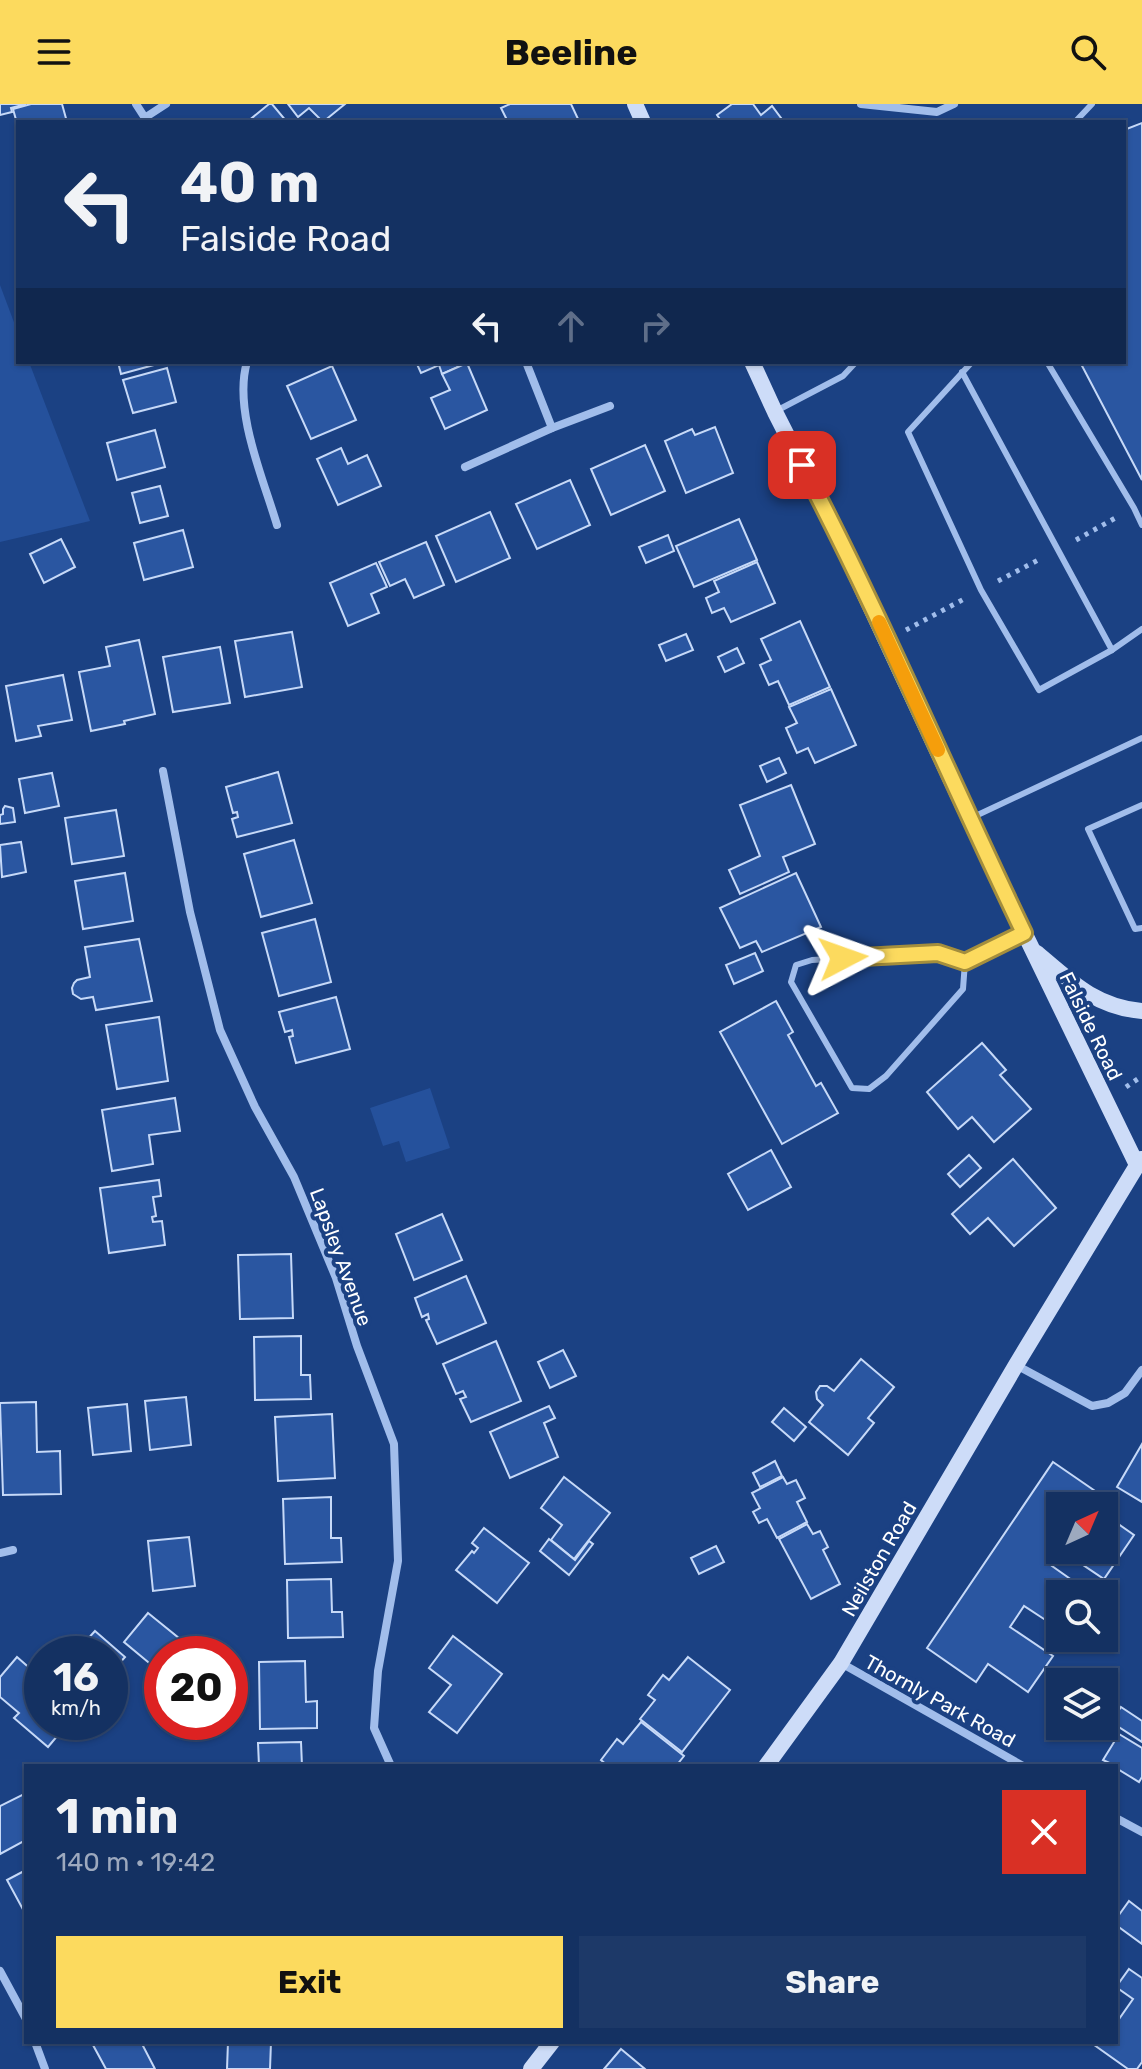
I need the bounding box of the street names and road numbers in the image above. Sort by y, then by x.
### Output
street label: Falside Road [1054,968,1128,1084]
street label: Lapsley Avenue [305,1185,377,1329]
street label: Neilston Road [836,1497,922,1621]
street label: Thornly Park Road [860,1650,1020,1752]

